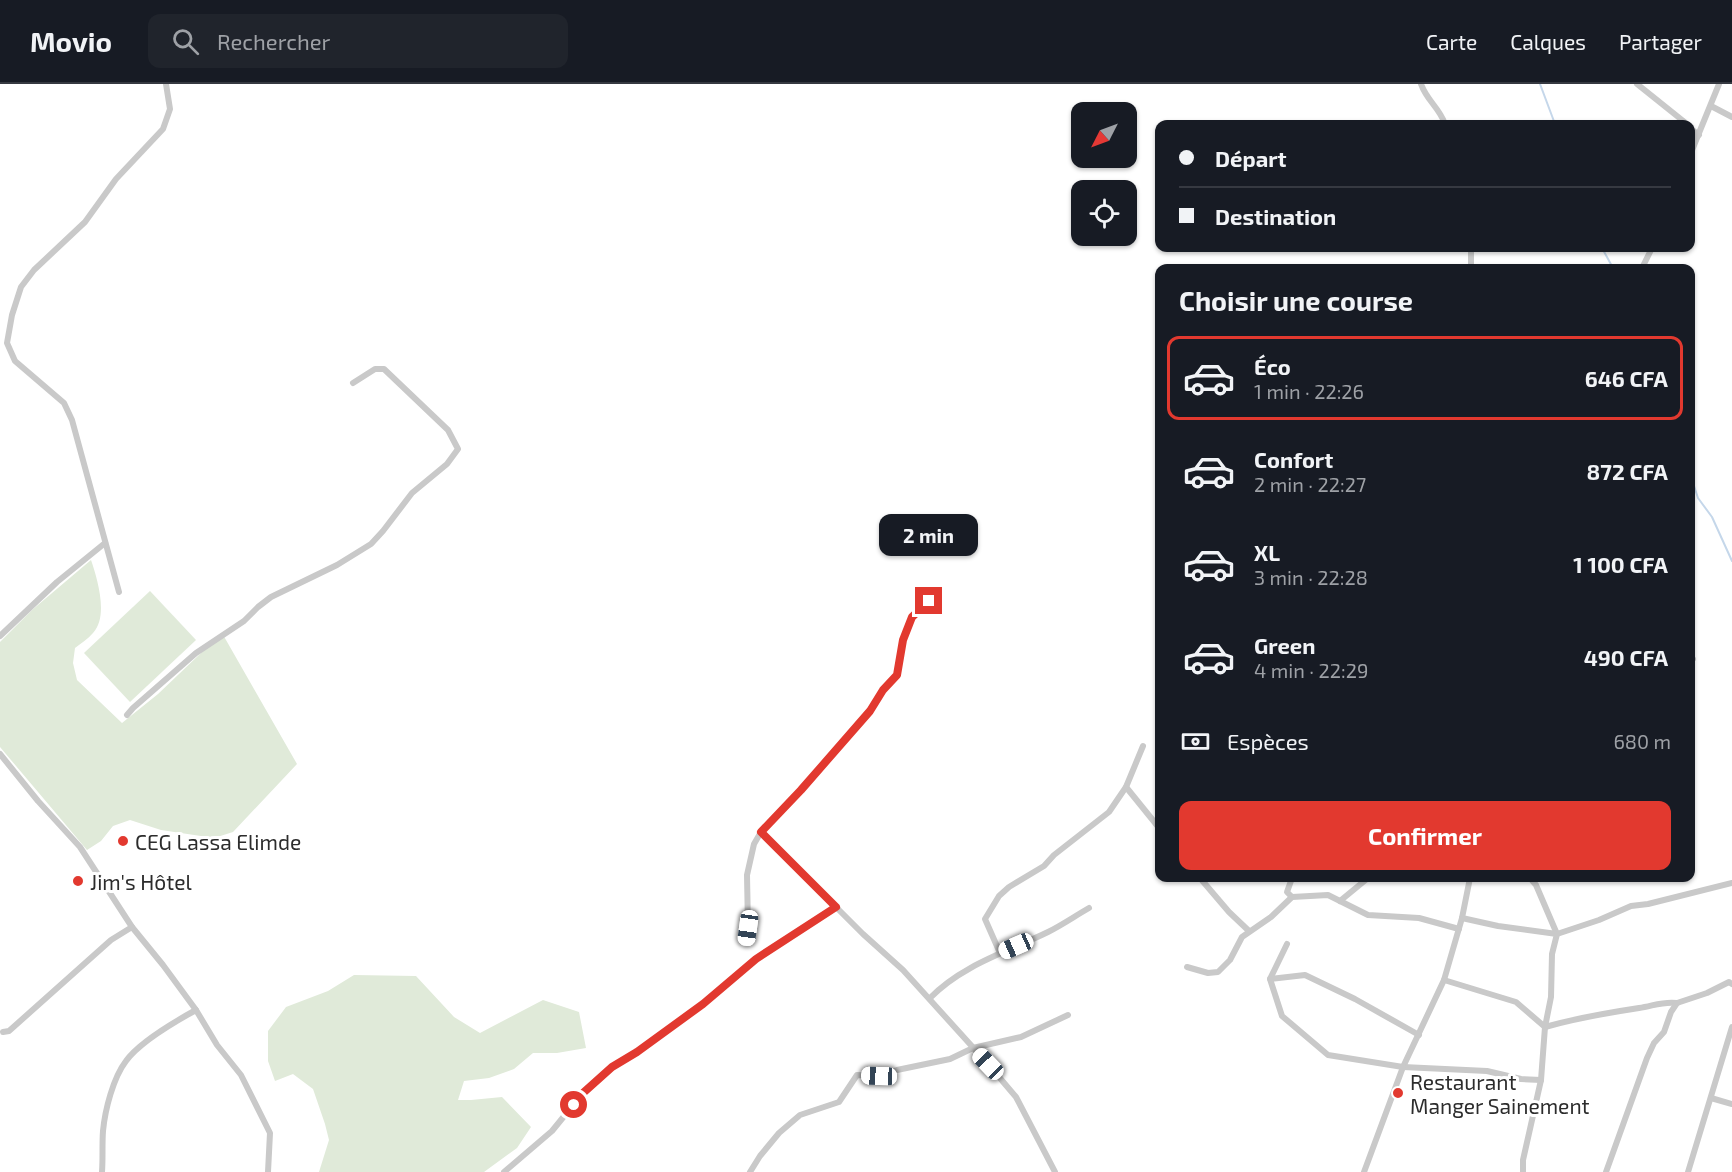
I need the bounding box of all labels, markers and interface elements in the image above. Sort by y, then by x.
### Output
search box [148,14,568,68]
text: Movio [30,24,112,58]
icon: search [169,25,202,58]
text: Rechercher [217,28,330,54]
text: Carte [1426,29,1477,54]
text: Calques [1510,29,1586,54]
text: Partager [1619,29,1702,54]
north arrow [1071,102,1137,168]
map controls [1071,102,1137,246]
text: Départ [1215,145,1287,171]
button: locate [1071,180,1137,246]
text: Destination [1215,203,1336,229]
text: Choisir une course [1179,284,1413,316]
icon: car [1182,351,1236,405]
text: Éco [1254,353,1291,379]
text: 646 CFA [1585,365,1668,391]
text: 1 min · 22:26 [1254,379,1364,403]
icon: car [1182,444,1236,498]
text: Confort [1254,446,1333,472]
text: 872 CFA [1587,458,1668,484]
text: 2 min · 22:27 [1254,472,1366,496]
callout: 2 min [880,514,978,556]
text: 2 min [903,523,954,547]
icon: car [1182,537,1236,591]
text: XL [1254,539,1280,565]
text: 1 100 CFA [1573,551,1668,577]
text: 3 min · 22:28 [1254,565,1368,589]
route end [915,587,942,614]
icon: car [1182,630,1236,684]
text: Green [1254,632,1316,658]
text: 490 CFA [1584,644,1668,670]
text: 4 min · 22:29 [1254,658,1368,682]
icon: cash [1179,725,1212,758]
text: Espèces [1227,728,1309,754]
text: 680 m [1613,729,1671,753]
button: Confirmer [1179,801,1671,870]
place label: CEG Lassa Elimde [135,829,301,854]
marker: CEG Lassa Elimde [116,834,130,848]
place label: Jim's Hôtel [90,869,192,894]
marker: Jim's Hôtel [71,874,85,888]
car [737,909,759,947]
car [996,930,1036,962]
car [969,1045,1007,1083]
car [861,1066,897,1086]
place label: Restaurant Manger Sainement [1410,1069,1590,1118]
marker: Restaurant Manger Sainement [1391,1086,1405,1100]
route start [560,1091,587,1118]

